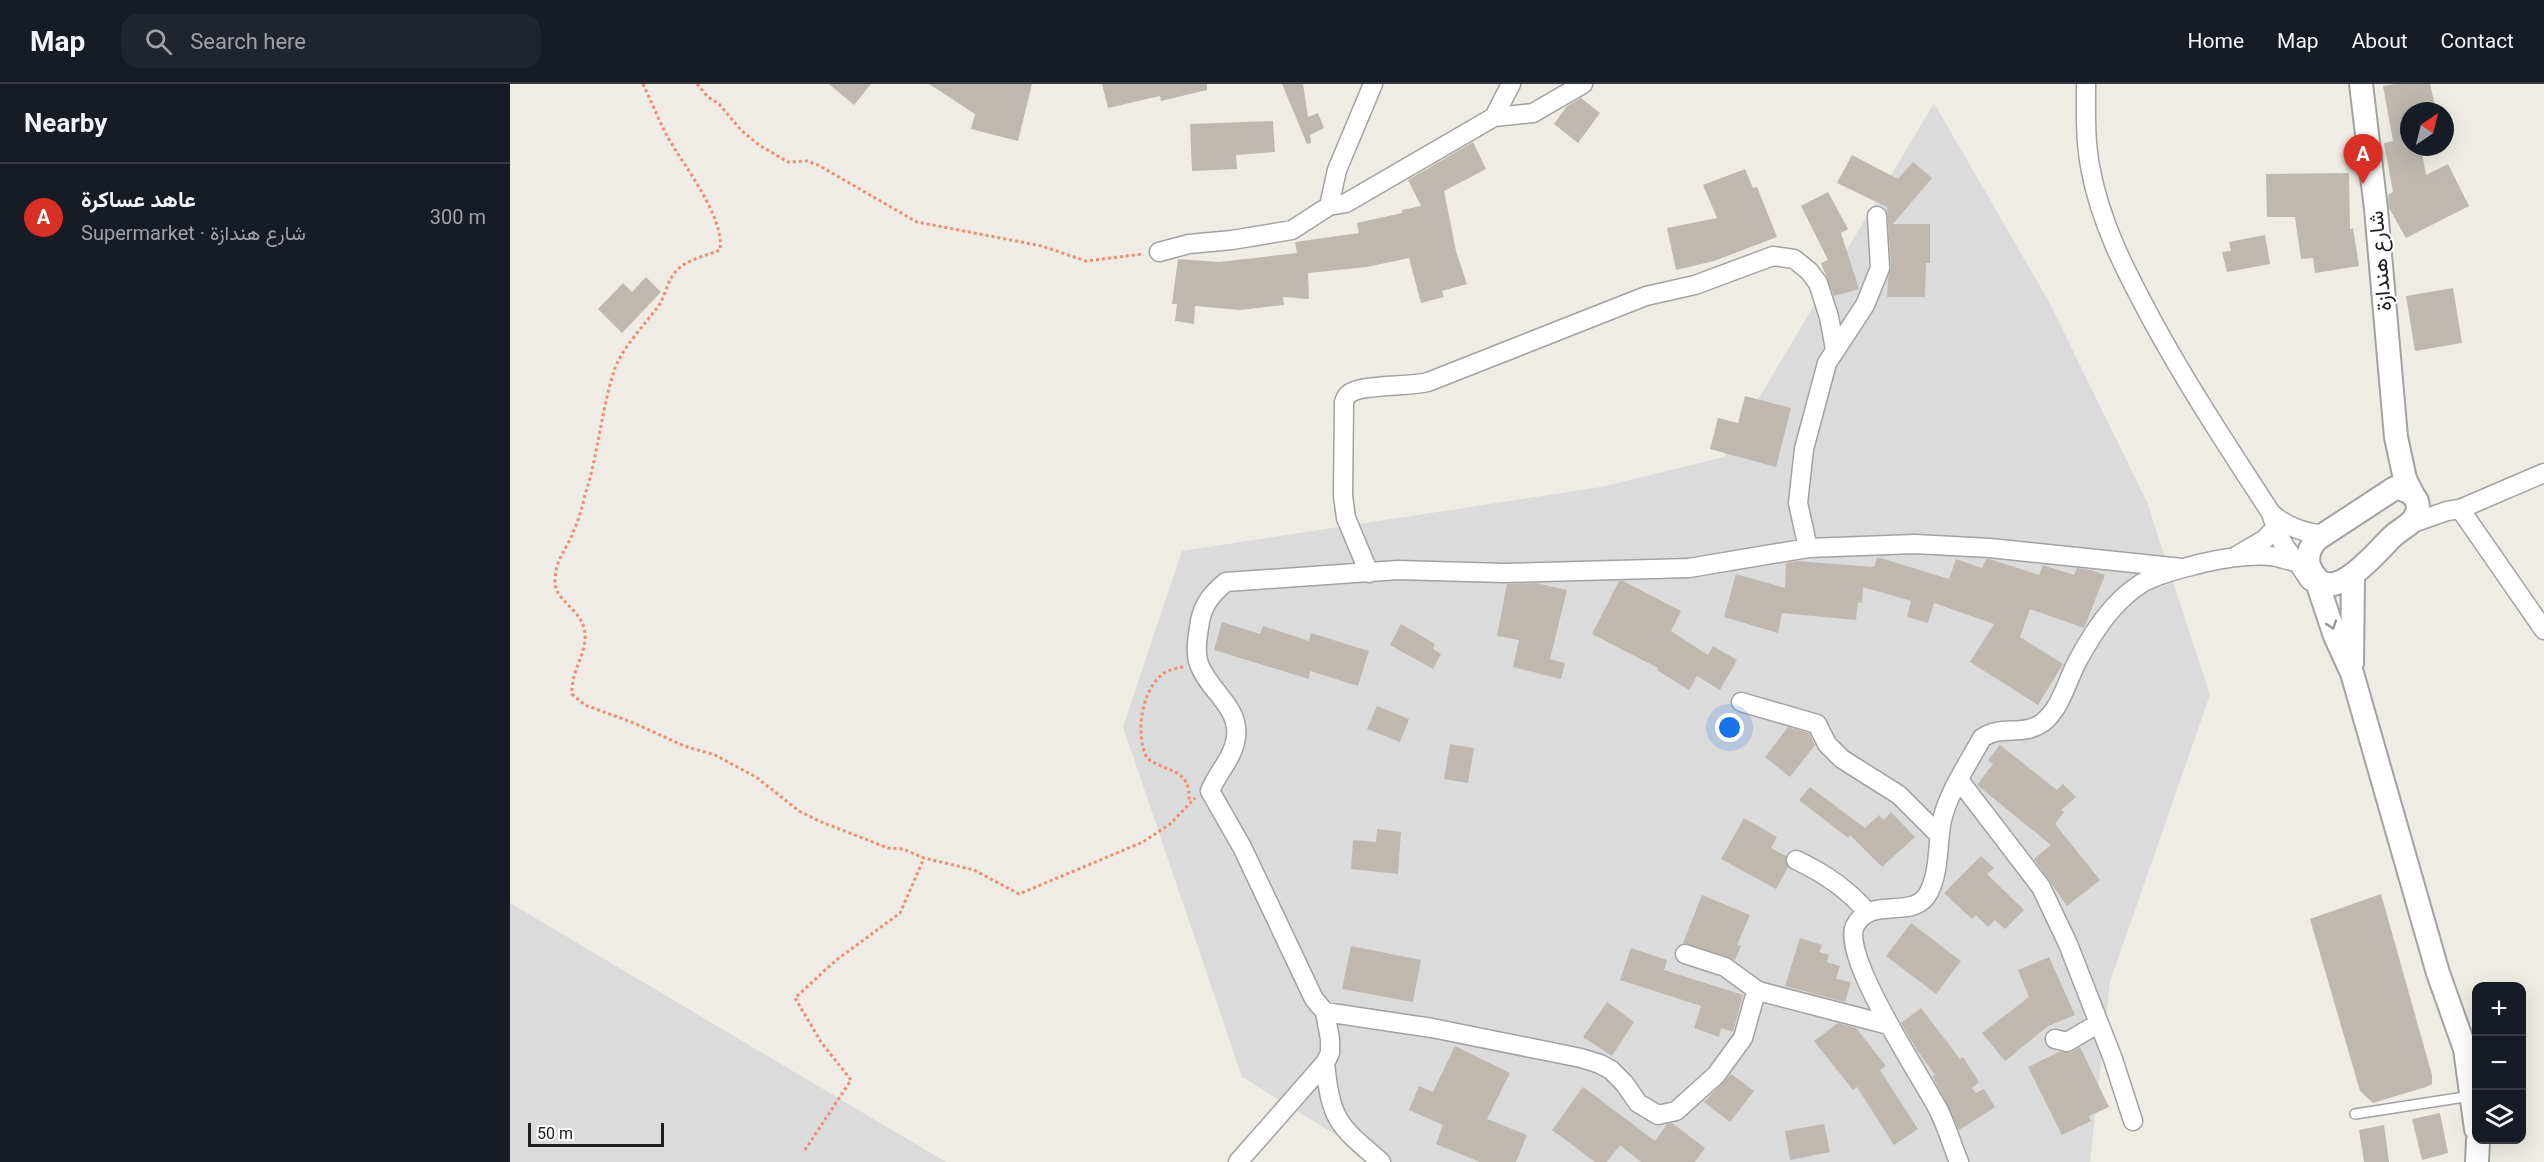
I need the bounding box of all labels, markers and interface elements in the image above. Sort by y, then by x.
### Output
search box [121,14,541,68]
text: Map [30,25,85,58]
icon: search [142,25,175,58]
text: Search here [190,29,306,54]
text: Home [2188,29,2244,53]
text: Map [2277,29,2319,53]
text: About [2352,29,2408,53]
text: Contact [2441,29,2514,53]
north arrow [2400,102,2454,156]
text: Nearby [24,108,107,138]
pin: A [2344,135,2382,184]
text: عاهد عساكرة [81,187,196,212]
text: A [37,205,50,229]
text: 300 m [430,205,486,229]
street label: شارع هندازة [2364,210,2398,312]
text: Supermarket · شارع هندازة [81,221,306,245]
one-way arrow [2324,619,2337,630]
your location [1715,713,1744,742]
map controls [2472,982,2526,1144]
button: + [2472,982,2526,1036]
button: − [2472,1036,2526,1090]
button: layers [2472,1090,2526,1144]
scale bar [528,1120,664,1148]
text: 50 m [537,1124,573,1143]

